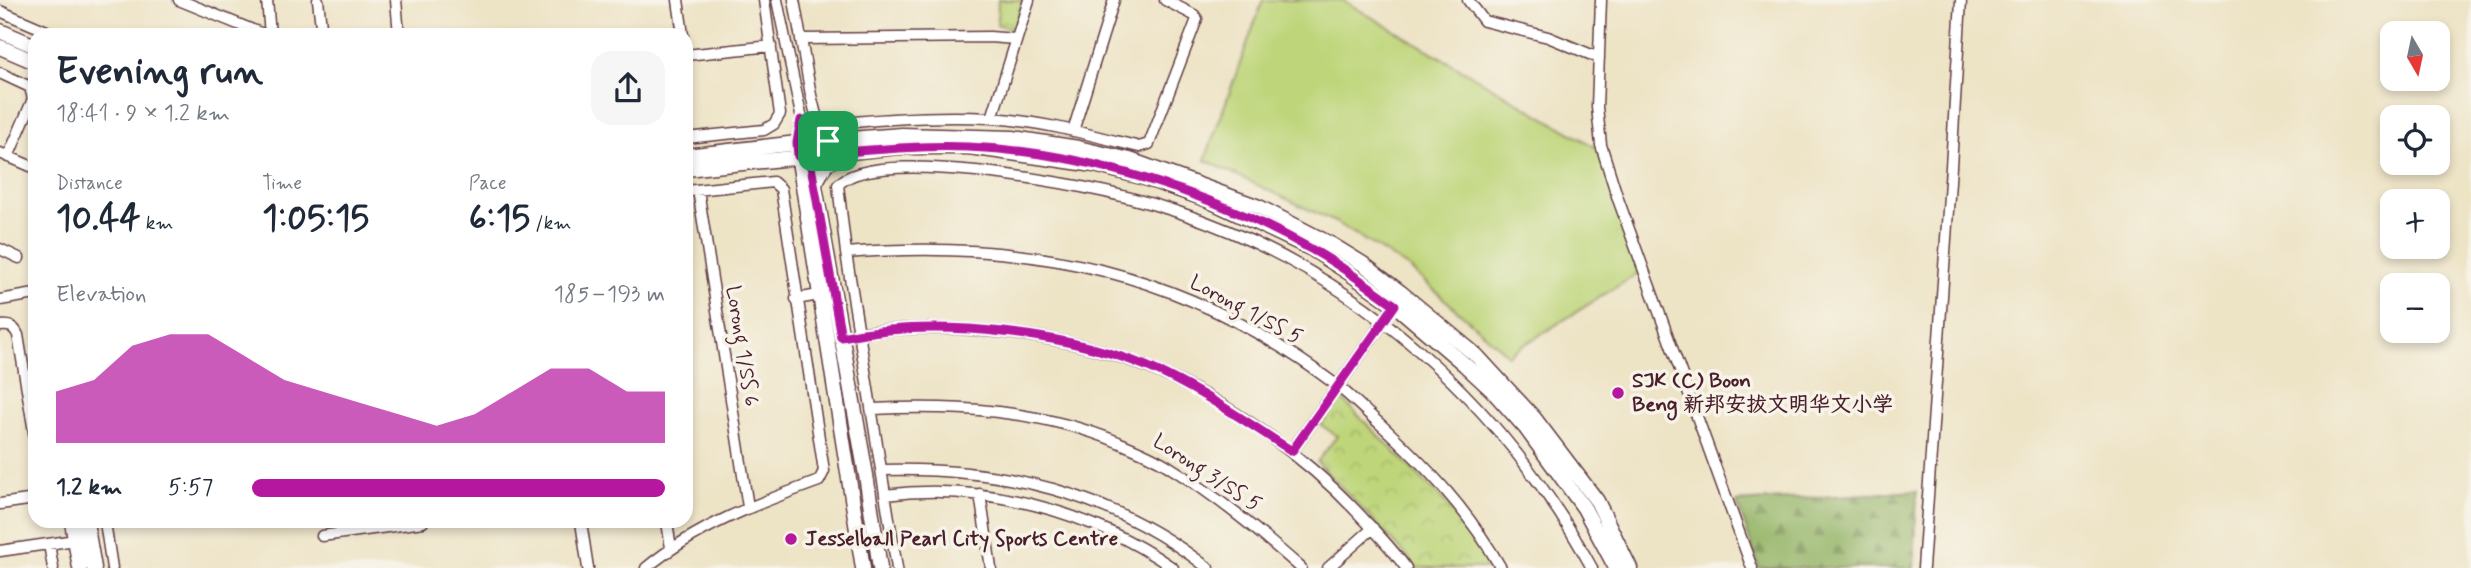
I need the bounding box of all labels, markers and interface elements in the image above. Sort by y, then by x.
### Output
north arrow [2380,21,2450,91]
map controls [2380,21,2450,343]
text: Evening run [56,48,263,97]
button: share [591,51,665,125]
text: 18:41 · 9 × 1.2 km [56,99,230,129]
button: locate [2380,105,2450,175]
pin [798,111,858,171]
icon: arrive [809,122,847,160]
text: Distance [56,171,123,196]
text: Time [262,171,302,196]
text: Pace [469,171,506,196]
button: + [2380,189,2450,259]
text: 10.44 [56,196,141,242]
text: 1:05:15 [262,196,369,242]
text: 6:15 [469,196,530,242]
text: km [141,211,173,236]
text: /km [530,211,571,236]
street label: Lorong 1/SS 5 [1184,269,1307,353]
button: − [2380,273,2450,343]
text: Elevation [56,280,147,310]
text: 185–193 m [554,280,665,310]
street label: Lorong 1/SS 6 [717,284,765,409]
place label: SJK (C) Boon Beng 新邦安拔文明华文小学 [1632,367,1893,421]
marker: SJK (C) Boon Beng 新邦安拔文明华文小学 [1610,385,1626,401]
street label: Lorong 3/SS 5 [1146,427,1267,520]
text: 1.2 km [56,473,122,503]
text: 5:57 [168,473,213,503]
place label: Jesselball Pearl City Sports Centre [805,525,1118,553]
marker: Jesselball Pearl City Sports Centre [783,531,799,547]

